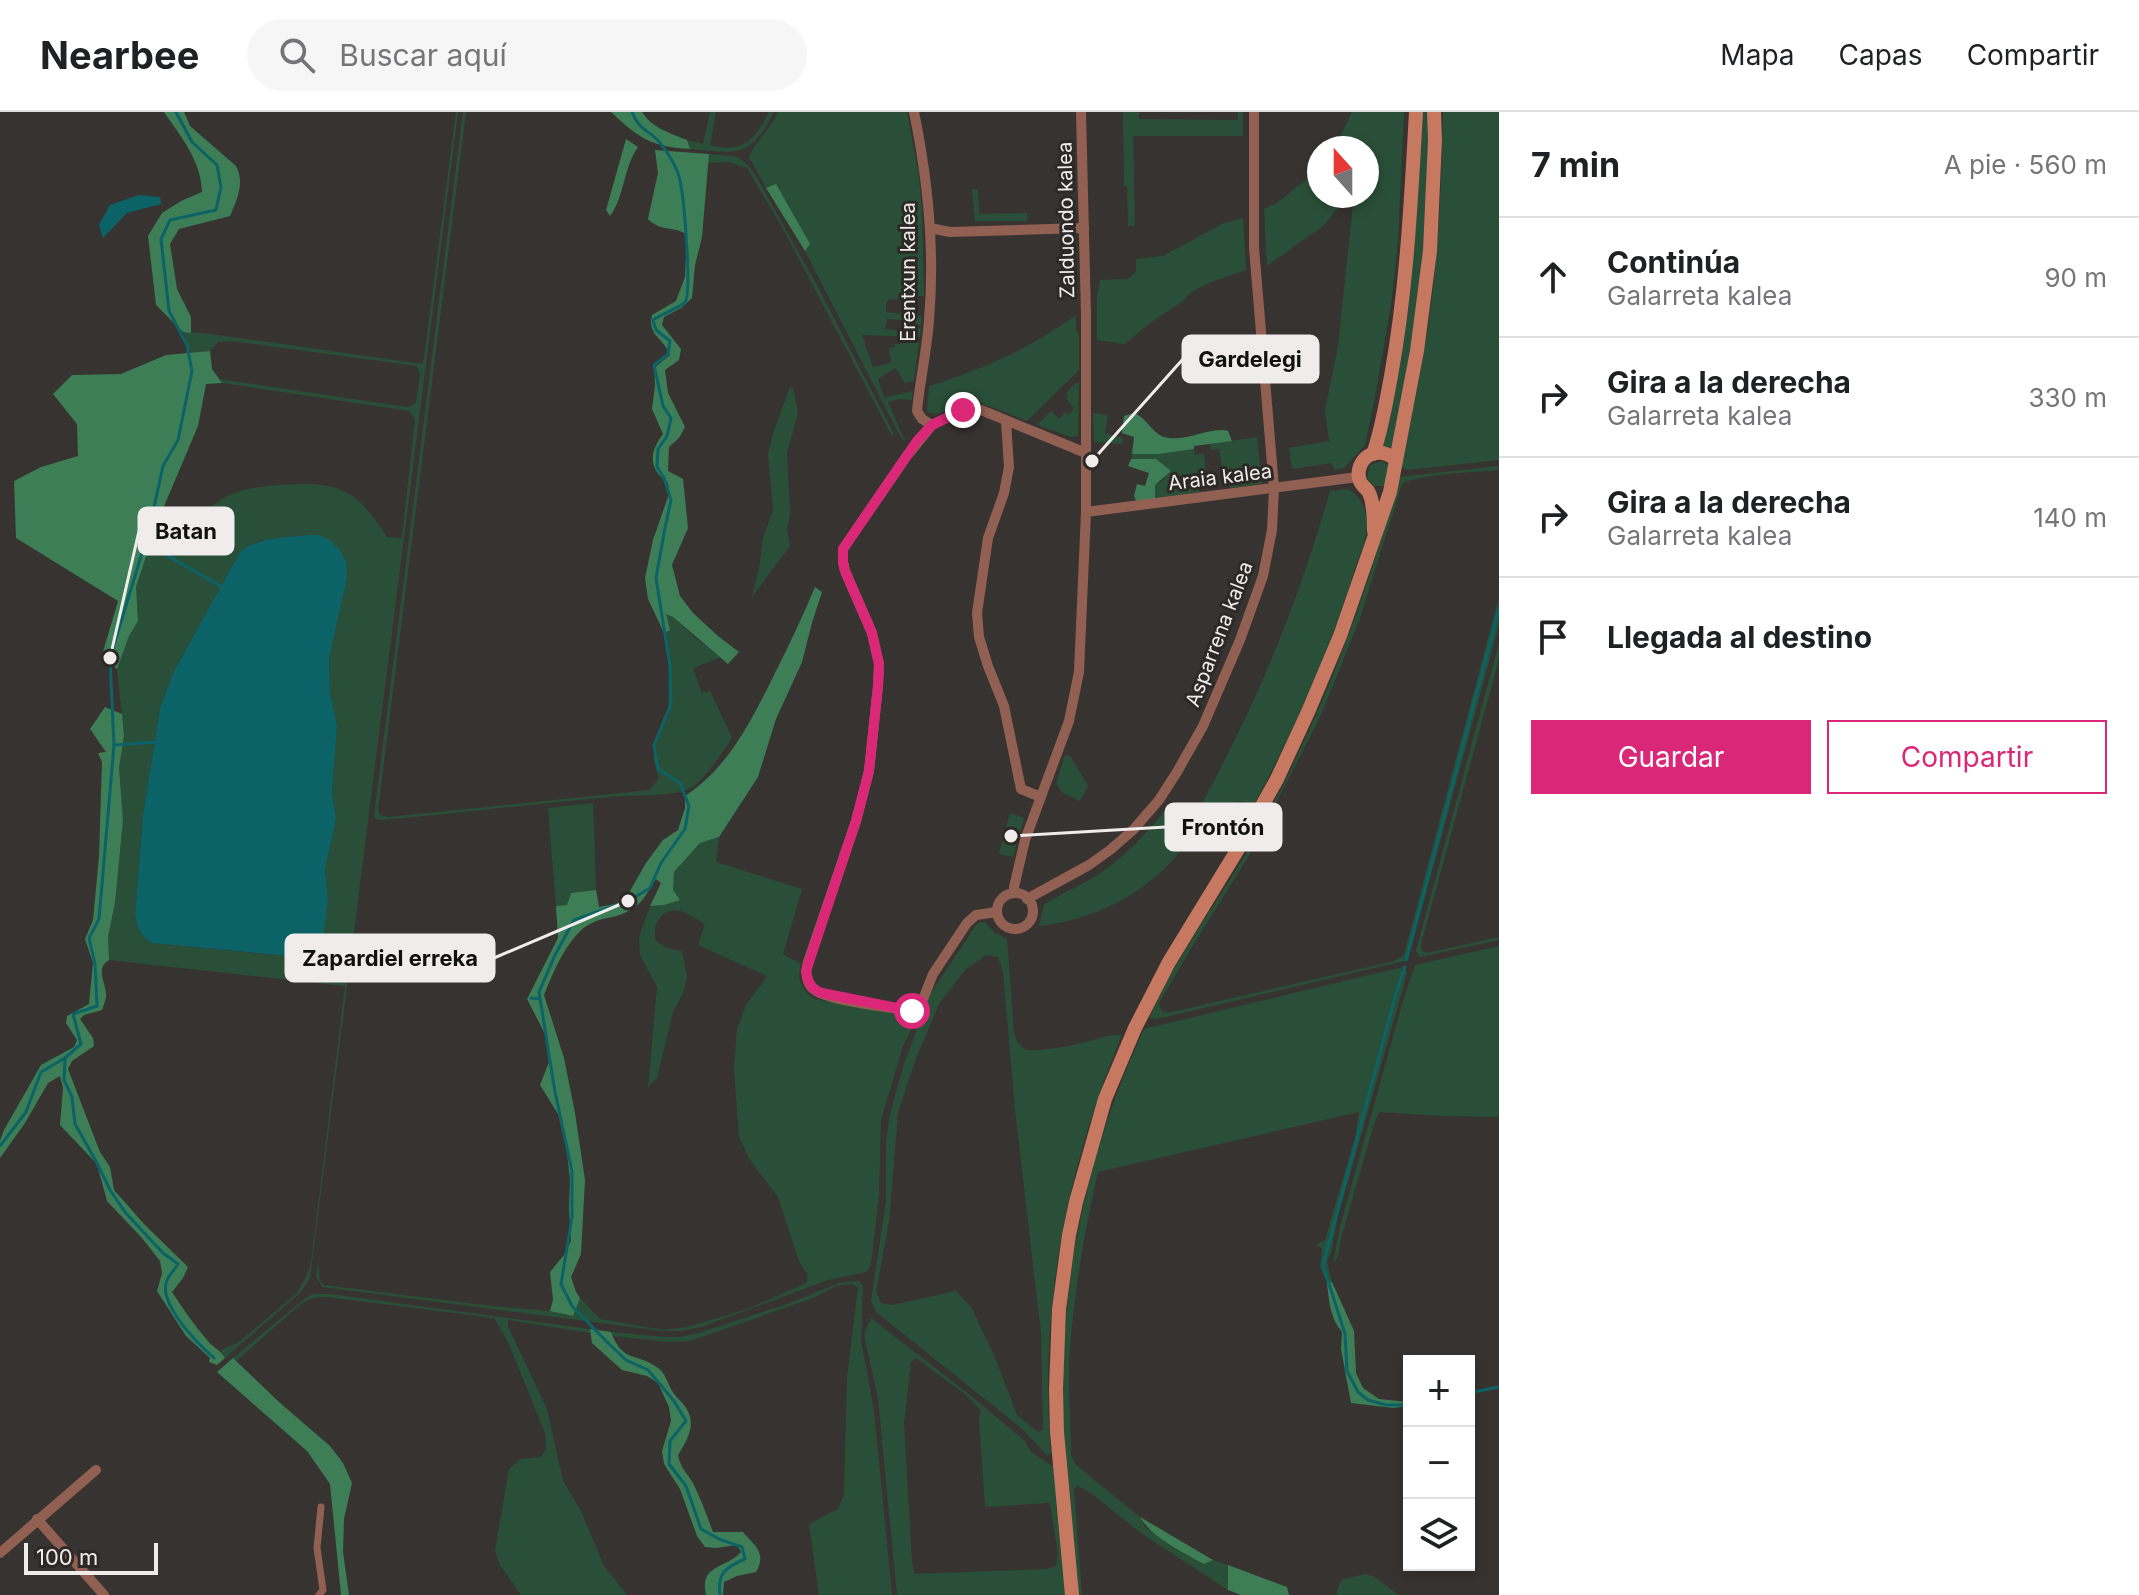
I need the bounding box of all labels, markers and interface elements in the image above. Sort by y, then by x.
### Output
search box [247,19,807,91]
text: Nearbee [40,32,199,78]
icon: search [275,33,319,77]
text: Buscar aquí [339,37,507,73]
text: Mapa [1720,38,1795,72]
text: Capas [1839,38,1923,72]
text: Compartir [1967,38,2099,72]
north arrow [1307,136,1379,208]
street label: Zalduondo kalea [1053,142,1079,298]
text: 7 min [1531,144,1620,185]
text: A pie · 560 m [1944,149,2107,180]
street label: Erentxun kalea [896,202,920,342]
text: Continúa [1607,244,1740,280]
icon: ahead [1531,255,1575,299]
text: 90 m [2044,262,2107,293]
text: Galarreta kalea [1607,280,1792,311]
callout: Gardelegi [1183,336,1318,382]
text: Gardelegi [1198,346,1302,372]
text: Gira a la derecha [1607,364,1851,400]
icon: right [1531,375,1575,419]
text: 330 m [2028,382,2107,413]
route end [945,392,981,428]
text: Galarreta kalea [1607,400,1792,431]
street label: Araia kalea [1167,459,1273,495]
text: Gira a la derecha [1607,484,1851,520]
icon: right [1531,495,1575,539]
text: 140 m [2033,502,2107,533]
callout: Batan [139,508,233,554]
text: Batan [155,518,217,544]
text: Galarreta kalea [1607,520,1792,551]
street label: Asparrena kalea [1180,558,1258,710]
icon: arrive [1531,615,1575,659]
text: Llegada al destino [1607,619,1872,655]
button: Guardar [1531,720,1811,794]
button: Compartir [1827,720,2107,794]
callout: Frontón [1166,804,1281,850]
text: Frontón [1181,814,1265,840]
callout: Zapardiel erreka [286,935,494,981]
text: Zapardiel erreka [302,945,478,971]
route start [894,993,930,1029]
map controls [1403,1355,1475,1571]
button: + [1403,1355,1475,1427]
button: − [1403,1427,1475,1499]
button: layers [1403,1499,1475,1571]
scale bar [24,1539,158,1575]
text: 100 m [36,1544,98,1570]

